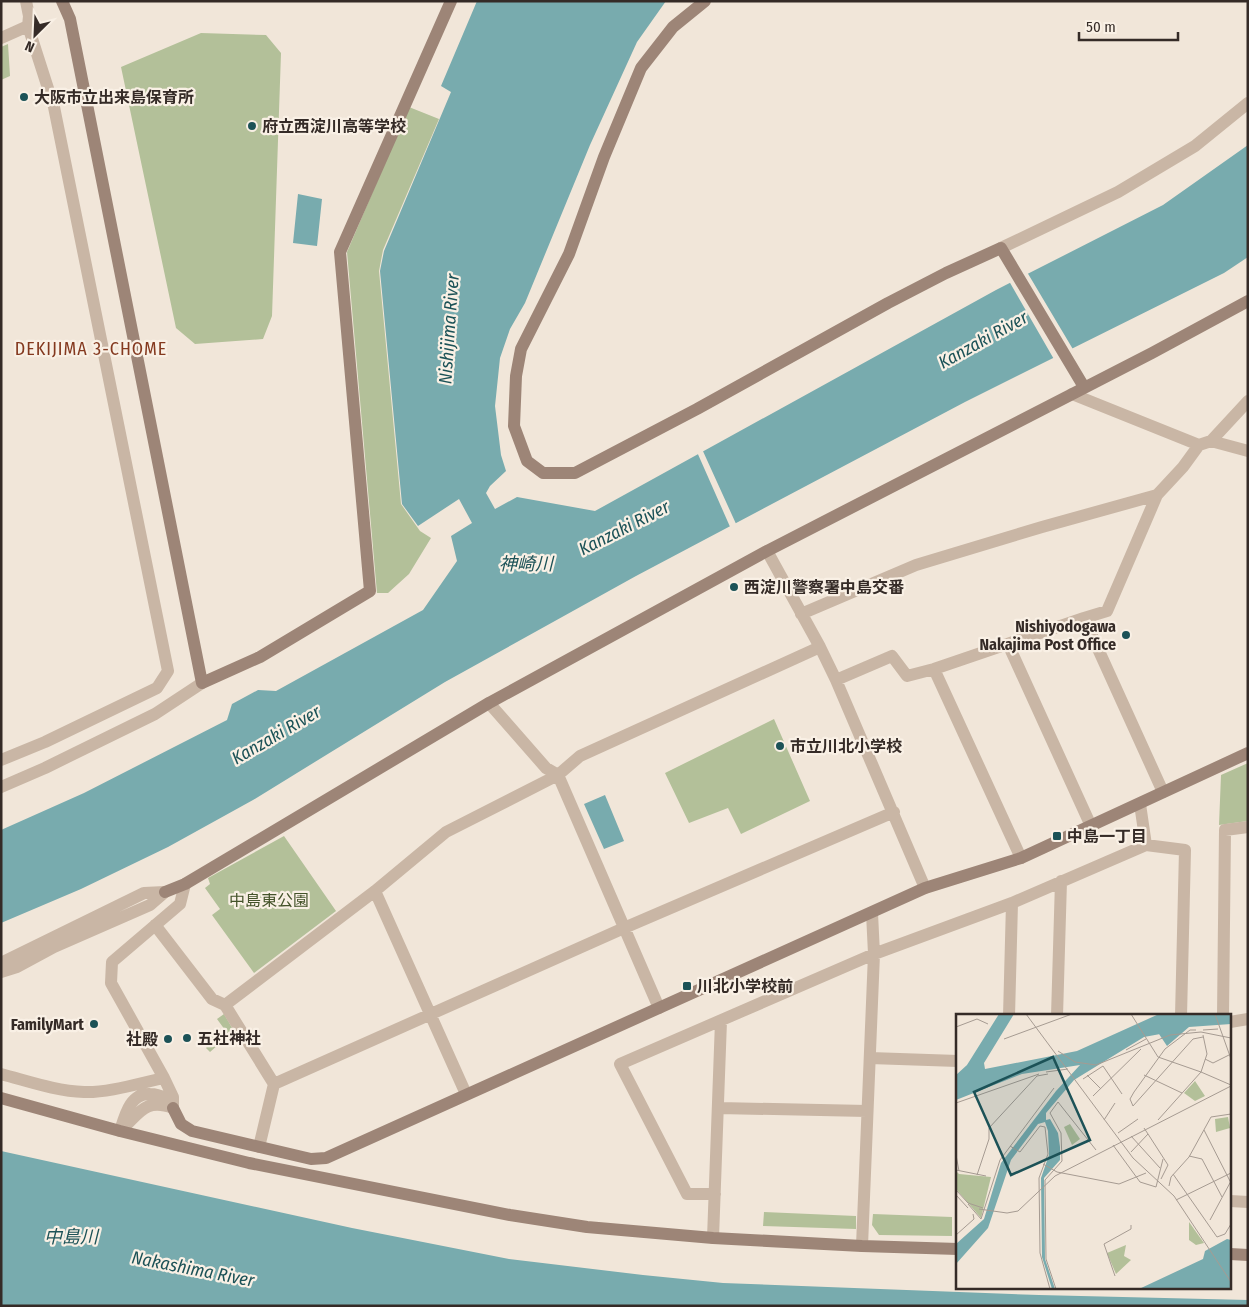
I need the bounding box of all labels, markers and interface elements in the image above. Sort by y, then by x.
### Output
north arrow [10,10,60,60]
scale bar [1079,10,1178,42]
text: 50 m [1086,18,1116,36]
text: N [23,37,37,56]
place label: 大阪市立出来島保育所 [34,88,194,107]
marker: 大阪市立出来島保育所 [18,91,30,103]
place label: 府立西淀川高等学校 [262,117,406,136]
marker: 府立西淀川高等学校 [246,120,258,132]
water label: Nishijima River [434,272,464,385]
water label: Kanzaki River [934,306,1032,374]
district label: DEKIJIMA 3-CHOME [15,338,167,360]
water label: Kanzaki River [575,495,674,560]
water label: 神崎川 [499,553,555,575]
place label: 西淀川警察署中島交番 [744,578,904,597]
marker: 西淀川警察署中島交番 [728,581,740,593]
place label: Nishiyodogawa Nakajima Post Office [979,617,1116,654]
marker: Nishiyodogawa Nakajima Post Office [1120,629,1132,641]
water label: Kanzaki River [228,700,325,769]
place label: 市立川北小学校 [790,737,902,756]
marker: 市立川北小学校 [774,740,786,752]
place label: 中島一丁目 [1067,827,1147,846]
marker: 中島一丁目 [1051,830,1063,842]
park label: 中島東公園 [229,891,309,910]
place label: 川北小学校前 [697,977,793,996]
marker: 川北小学校前 [681,980,693,992]
inset map [956,1014,1232,1290]
place label: FamilyMart [11,1015,84,1034]
marker: FamilyMart [88,1018,100,1030]
place label: 五社神社 [197,1029,261,1048]
place label: 社殿 [126,1030,158,1049]
marker: 五社神社 [181,1032,193,1044]
marker: 社殿 [162,1033,174,1045]
water label: 中島川 [44,1226,100,1248]
water label: Nakashima River [130,1246,257,1292]

